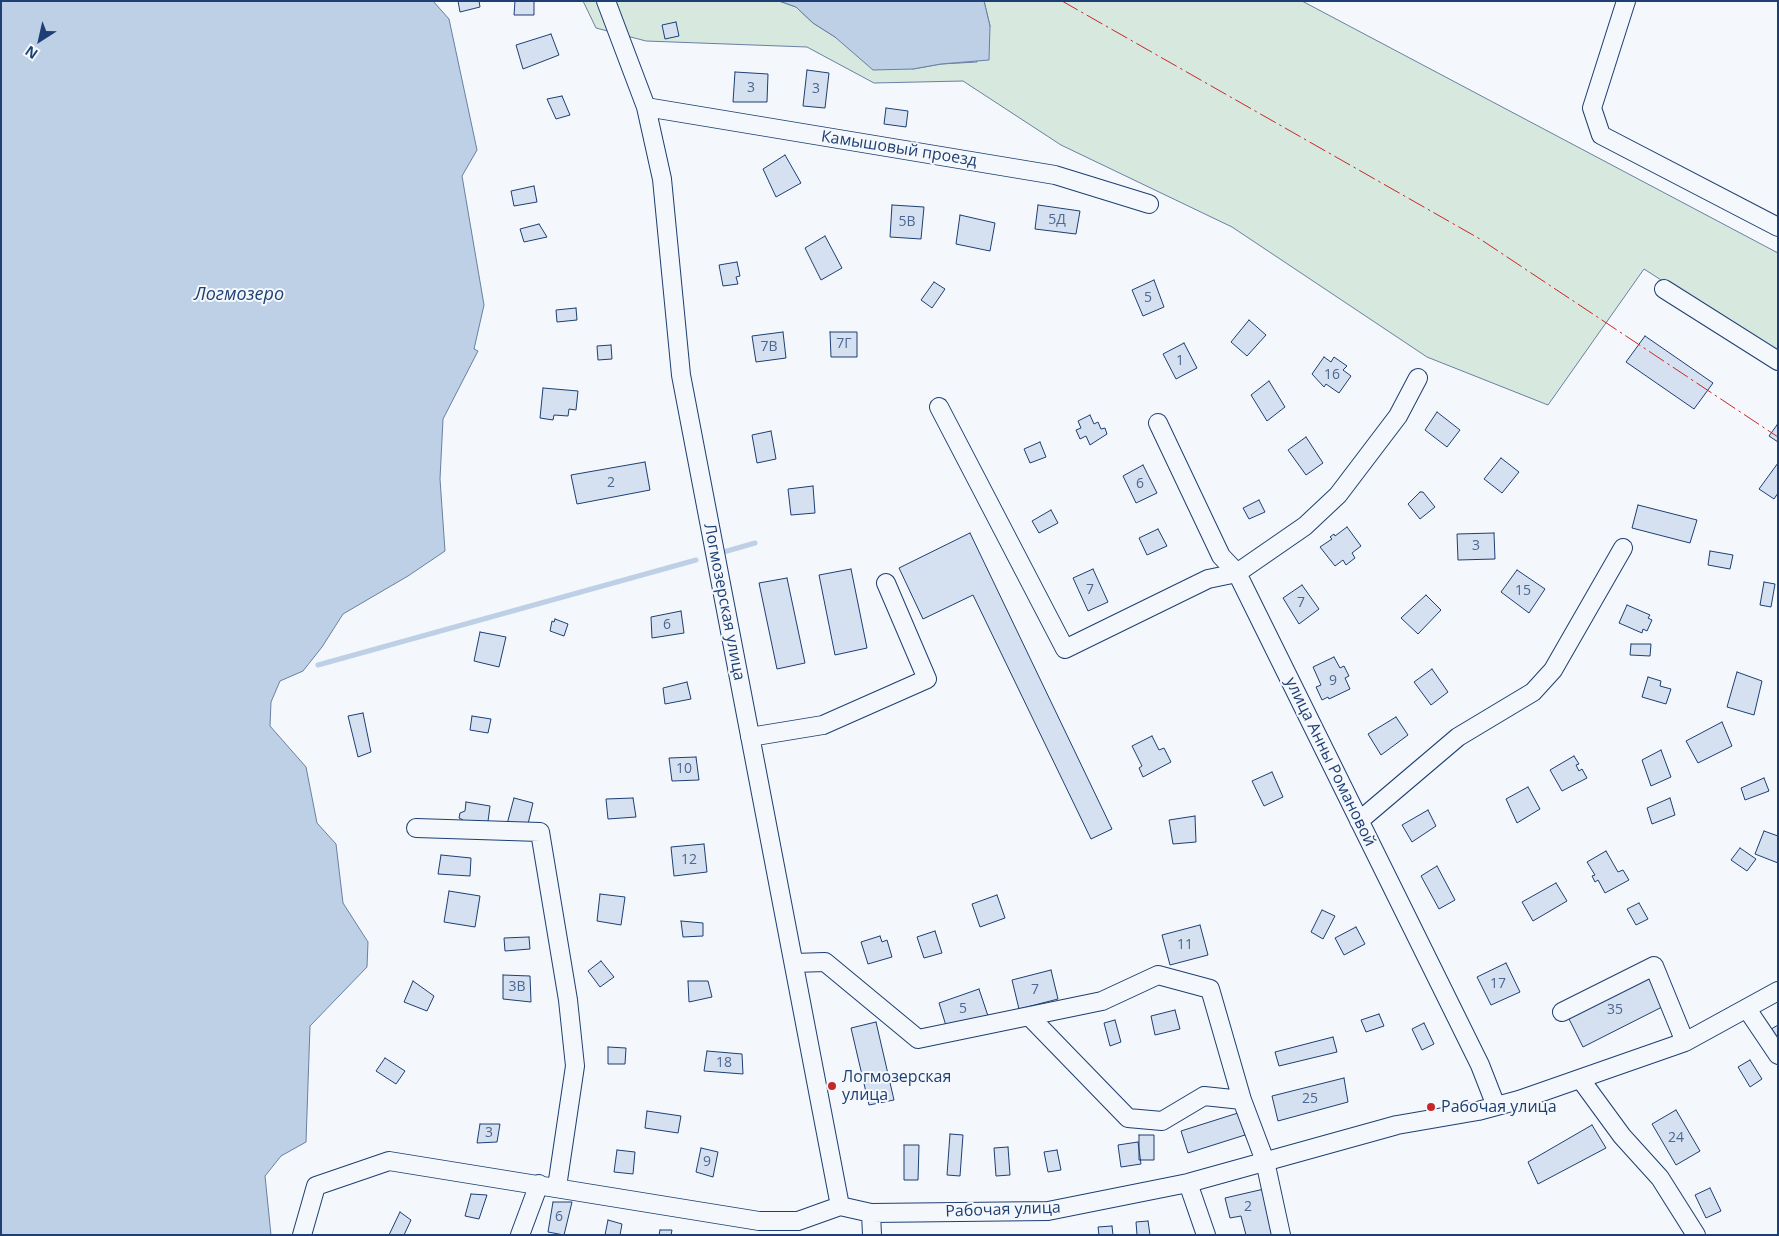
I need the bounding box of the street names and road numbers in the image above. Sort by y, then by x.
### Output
street label: Камышовый проезд [820,127,978,171]
street label: Логмозерская улица [699,522,749,682]
street label: улица Анны Романовой [1281,674,1379,850]
street label: Рабочая улица [945,1198,1061,1222]

